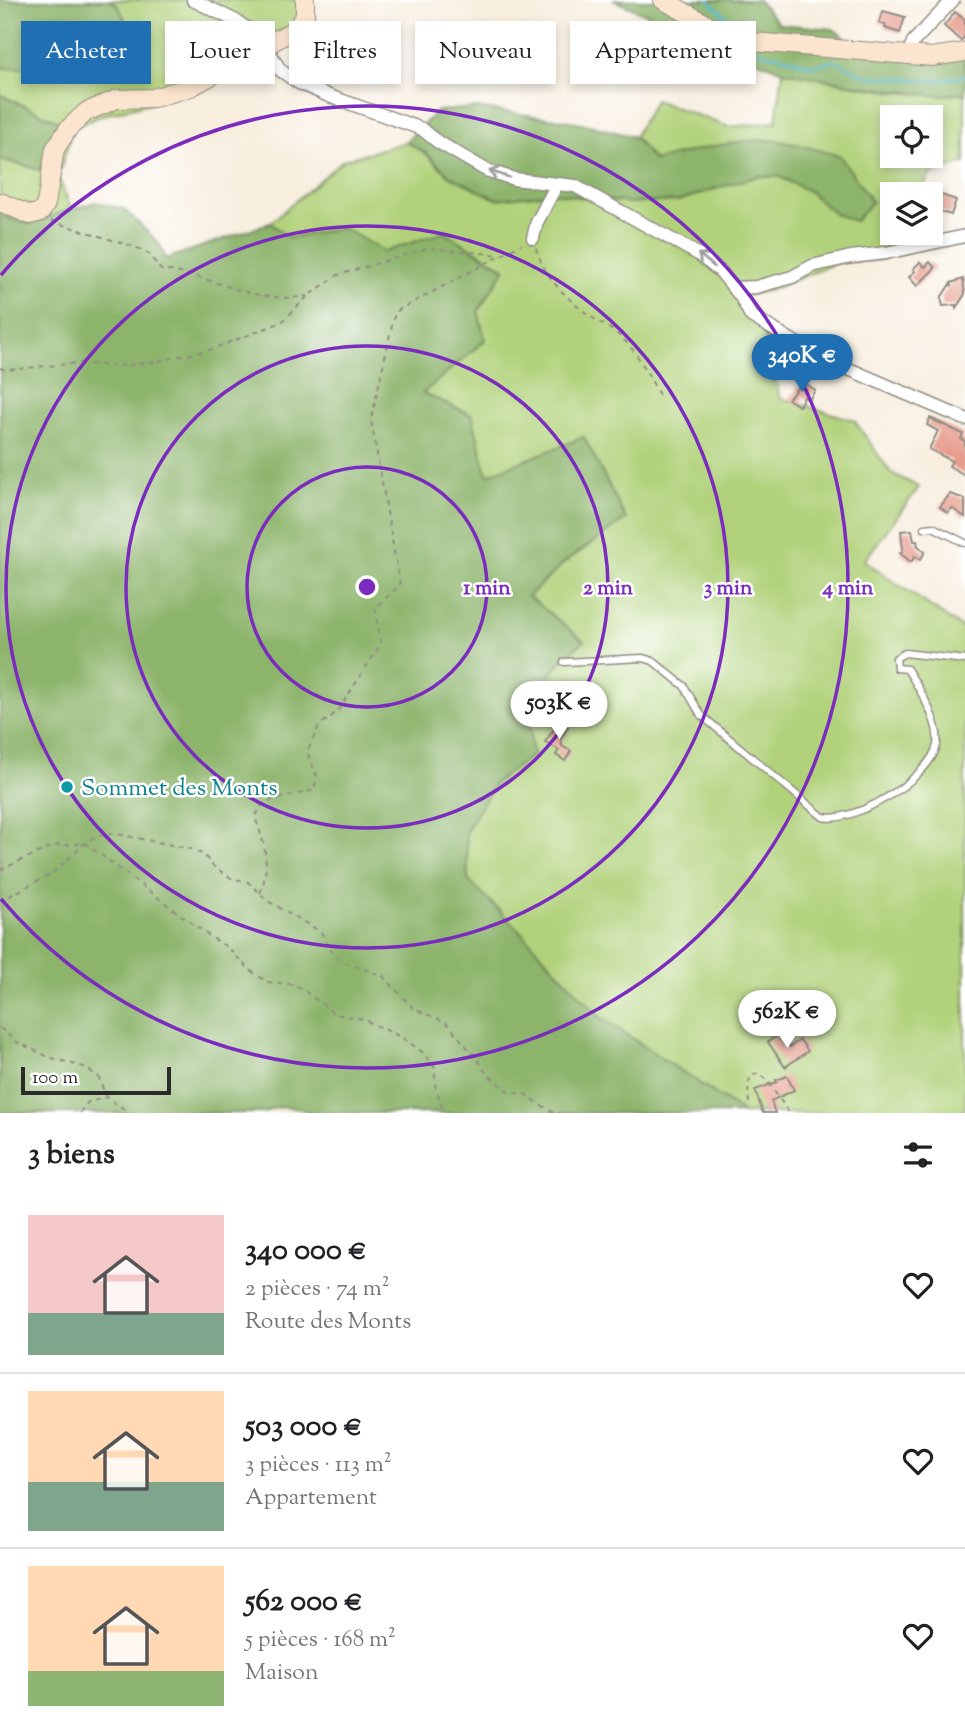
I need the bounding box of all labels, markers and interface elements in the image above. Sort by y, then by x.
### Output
chip: Acheter [21,21,151,84]
chip: Louer [165,21,275,84]
chip: Filtres [289,21,401,84]
chip: Nouveau [415,21,556,84]
chip: Appartement [570,21,756,84]
map controls [880,105,943,245]
button: locate [880,105,943,168]
one-way arrow [489,167,511,179]
button: layers [880,182,943,245]
one-way arrow [697,253,715,268]
pin: 340K € [745,334,859,394]
text: 340K € [768,340,836,373]
text: 1 min [463,574,511,604]
text: 2 min [583,574,634,604]
text: 3 min [704,574,753,604]
text: 4 min [822,574,874,604]
centre of rings [355,575,379,599]
pin: 503K € [502,682,616,741]
text: 503K € [527,687,592,720]
place label: Sommet des Monts [81,772,278,806]
marker: Sommet des Monts [59,779,75,795]
pin: 562K € [730,990,844,1050]
text: 562K € [754,996,820,1029]
scale bar [21,1064,172,1096]
text: 100 m [32,1065,78,1092]
text: 3 biens [28,1134,115,1177]
icon: filters [899,1136,937,1174]
text: 340 000 € [245,1230,367,1273]
icon: home [84,1243,168,1327]
icon: heart [899,1266,937,1304]
text: 2 pièces · 74 m² [245,1273,390,1306]
text: Route des Monts [245,1306,411,1339]
text: 503 000 € [245,1406,362,1449]
icon: home [84,1419,168,1503]
icon: heart [899,1442,937,1480]
text: 3 pièces · 113 m² [245,1449,391,1482]
text: Appartement [245,1482,377,1515]
text: 562 000 € [245,1581,363,1624]
icon: home [84,1594,168,1678]
icon: heart [899,1617,937,1655]
text: 5 pièces · 168 m² [245,1624,396,1657]
text: Maison [245,1657,319,1690]

